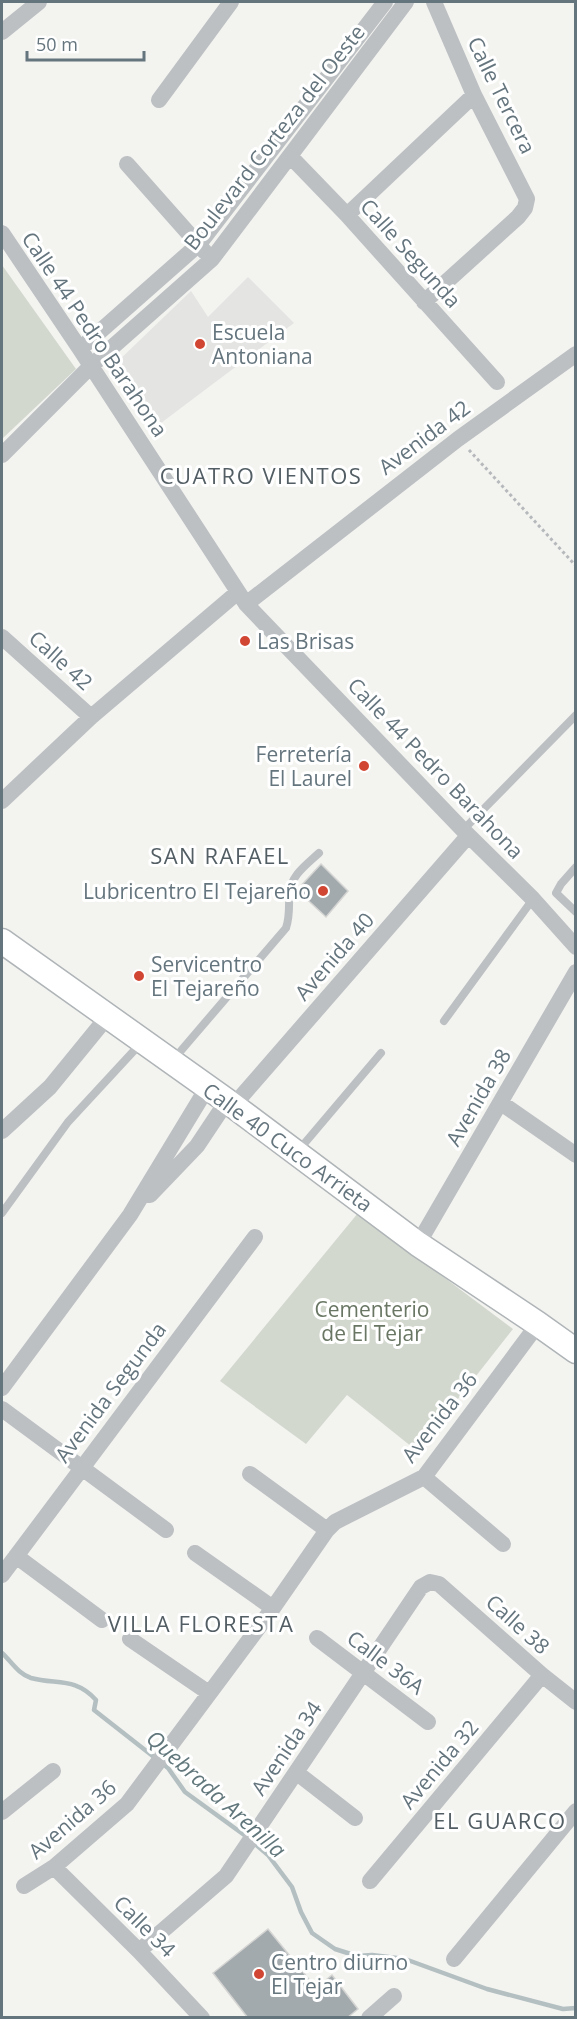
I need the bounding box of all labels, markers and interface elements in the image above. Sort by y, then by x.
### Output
street label: Boulevard Corteza del Oeste [177,19,371,255]
scale bar [27,24,144,62]
text: 50 m [36,32,78,56]
street label: Calle Tercera [462,32,542,158]
street label: Calle Segunda [355,192,467,314]
street label: Calle 44 Pedro Barahona [16,226,174,442]
place label: Escuela Antoniana [212,318,313,370]
marker: Escuela Antoniana [193,337,207,351]
street label: Avenida 42 [373,393,475,481]
district label: CUATRO VIENTOS [160,460,362,490]
street label: Calle 42 [23,624,99,696]
place label: Las Brisas [257,627,354,655]
marker: Las Brisas [238,634,252,648]
street label: Calle 44 Pedro Barahona [342,671,530,865]
place label: Ferretería El Laurel [256,740,352,792]
marker: Ferretería El Laurel [357,759,371,773]
district label: SAN RAFAEL [150,840,290,870]
place label: Lubricentro El Tejareño [83,877,311,905]
marker: Lubricentro El Tejareño [316,884,330,898]
street label: Avenida 40 [288,906,380,1006]
place label: Servicentro El Tejareño [151,950,262,1002]
marker: Servicentro El Tejareño [132,969,146,983]
street label: Avenida 38 [439,1043,517,1151]
street label: Calle 40 Cuco Arrieta [198,1076,378,1218]
park label: Cementerio de El Tejar [315,1295,429,1347]
street label: Avenida Segunda [48,1316,172,1468]
street label: Avenida 36 [395,1366,483,1468]
street label: Calle 38 [480,1588,556,1660]
district label: VILLA FLORESTA [108,1608,294,1638]
street label: Calle 36A [342,1624,431,1701]
street label: Avenida 34 [244,1696,328,1800]
street label: Avenida 32 [394,1714,484,1814]
water label: Quebrada Arenilla [141,1722,293,1864]
street label: Avenida 36 [22,1773,122,1865]
district label: EL GUARCO [433,1805,567,1835]
street label: Calle 34 [108,1889,182,1963]
place label: Centro diurno El Tejar [271,1948,408,2000]
marker: Centro diurno El Tejar [252,1967,266,1981]

